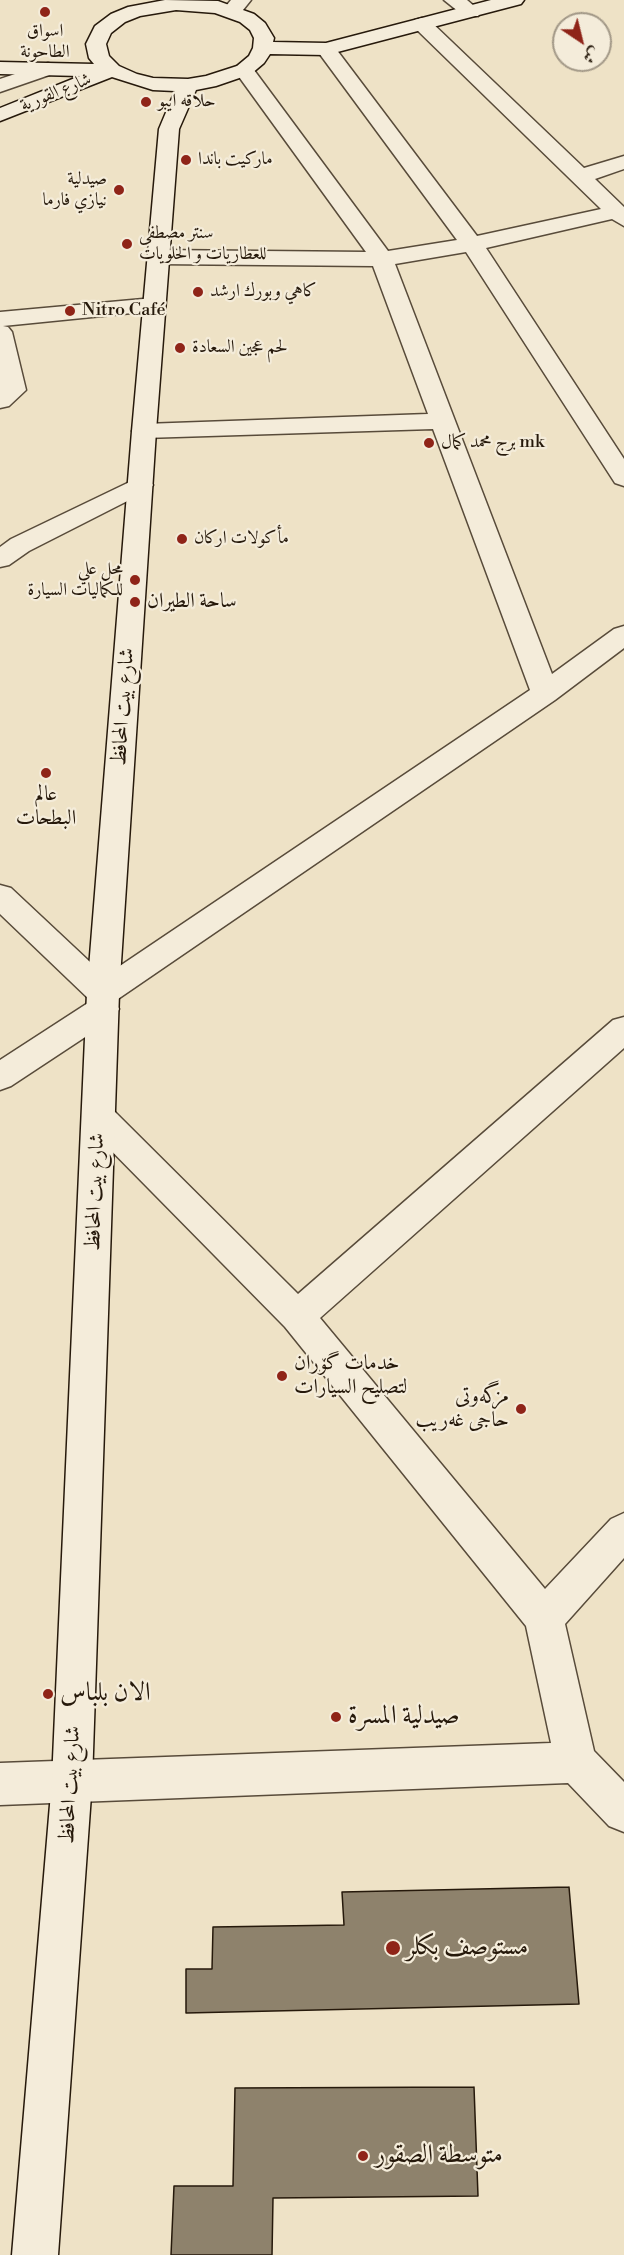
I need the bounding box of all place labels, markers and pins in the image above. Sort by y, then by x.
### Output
marker: اسواق الطاحونة [38,5,52,19]
place label: اسواق الطاحونة [20,21,70,63]
place label: حلاقه ايبو [158,91,216,113]
marker: حلاقه ايبو [139,95,153,109]
place label: ماركيت باندا [198,149,273,171]
marker: ماركيت باندا [179,153,193,167]
place label: صيدلية نيازي فارما [43,169,107,212]
marker: صيدلية نيازي فارما [112,183,126,197]
place label: سنتر مصطفى للعطاريات و الحلويات [139,223,267,266]
marker: سنتر مصطفى للعطاريات و الحلويات [120,237,134,251]
place label: كاهي وبورك ارشد [210,281,317,303]
marker: كاهي وبورك ارشد [191,285,205,299]
place label: Nitro Café [82,300,166,322]
marker: Nitro Café [63,304,77,318]
place label: لحم عجين السعادة [192,337,287,359]
marker: لحم عجين السعادة [173,341,187,355]
place label: برج محمد كمال mk [441,432,544,454]
marker: برج محمد كمال mk [422,436,436,450]
place label: مأكولات اركان [194,528,289,550]
marker: مأكولات اركان [175,532,189,546]
place label: محل علي للكماليات السيارة [28,559,123,602]
marker: محل علي للكماليات السيارة [128,573,142,587]
place label: ساحة الطيران [147,589,237,615]
marker: ساحة الطيران [128,595,142,609]
marker: عالم البطحات [39,766,53,780]
place label: عالم البطحات [16,782,76,832]
place label: خدمات گۆران لتصليح السيارات [294,1351,407,1401]
marker: خدمات گۆران لتصليح السيارات [275,1369,289,1383]
place label: مزگەوتی حاجی غەریب [416,1384,509,1434]
marker: مزگەوتی حاجی غەریب [514,1402,528,1416]
place label: الان بلباس [60,1678,151,1710]
marker: الان بلباس [41,1687,55,1701]
place label: صيدلية المسرة [348,1701,460,1733]
marker: صيدلية المسرة [329,1710,343,1724]
place label: مستوصف بكلر [406,1932,528,1964]
marker: مستوصف بكلر [384,1939,402,1957]
place label: متوسطة الصقور [375,2140,503,2172]
marker: متوسطة الصقور [356,2149,370,2163]

